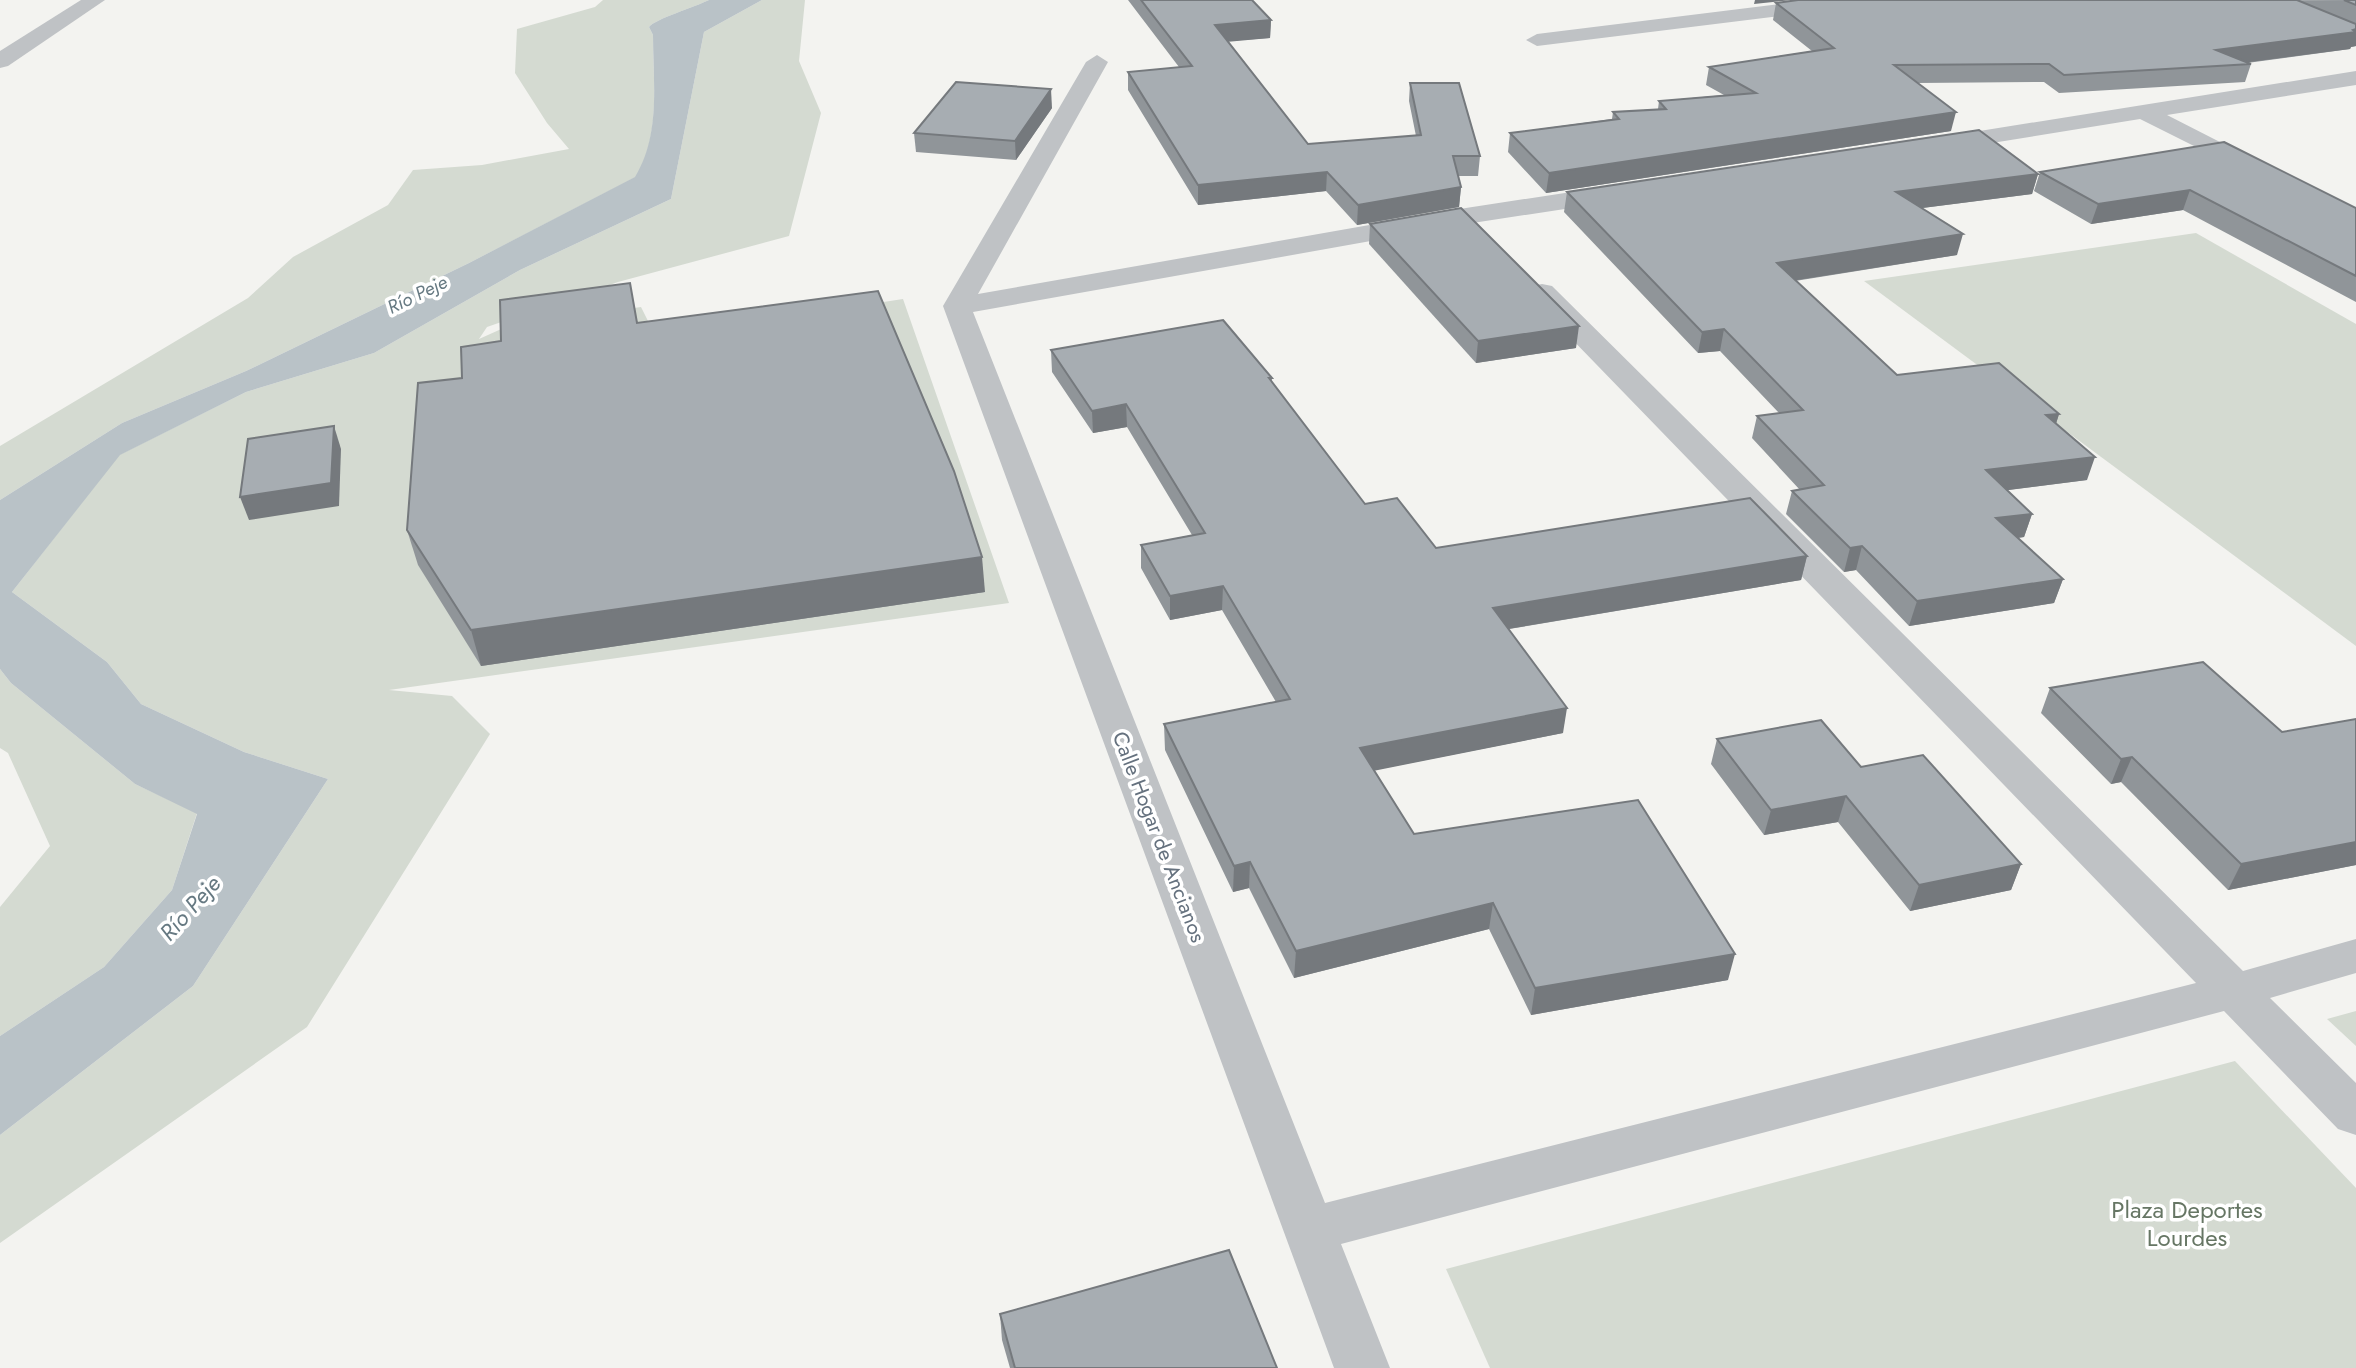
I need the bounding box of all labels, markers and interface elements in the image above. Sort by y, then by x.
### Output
water label: Río Peje [383,268,452,321]
street label: Calle Hogar de Ancianos [1105,727,1213,947]
water label: Río Peje [151,867,229,948]
park label: Plaza Deportes Lourdes [2111,1192,2263,1255]

